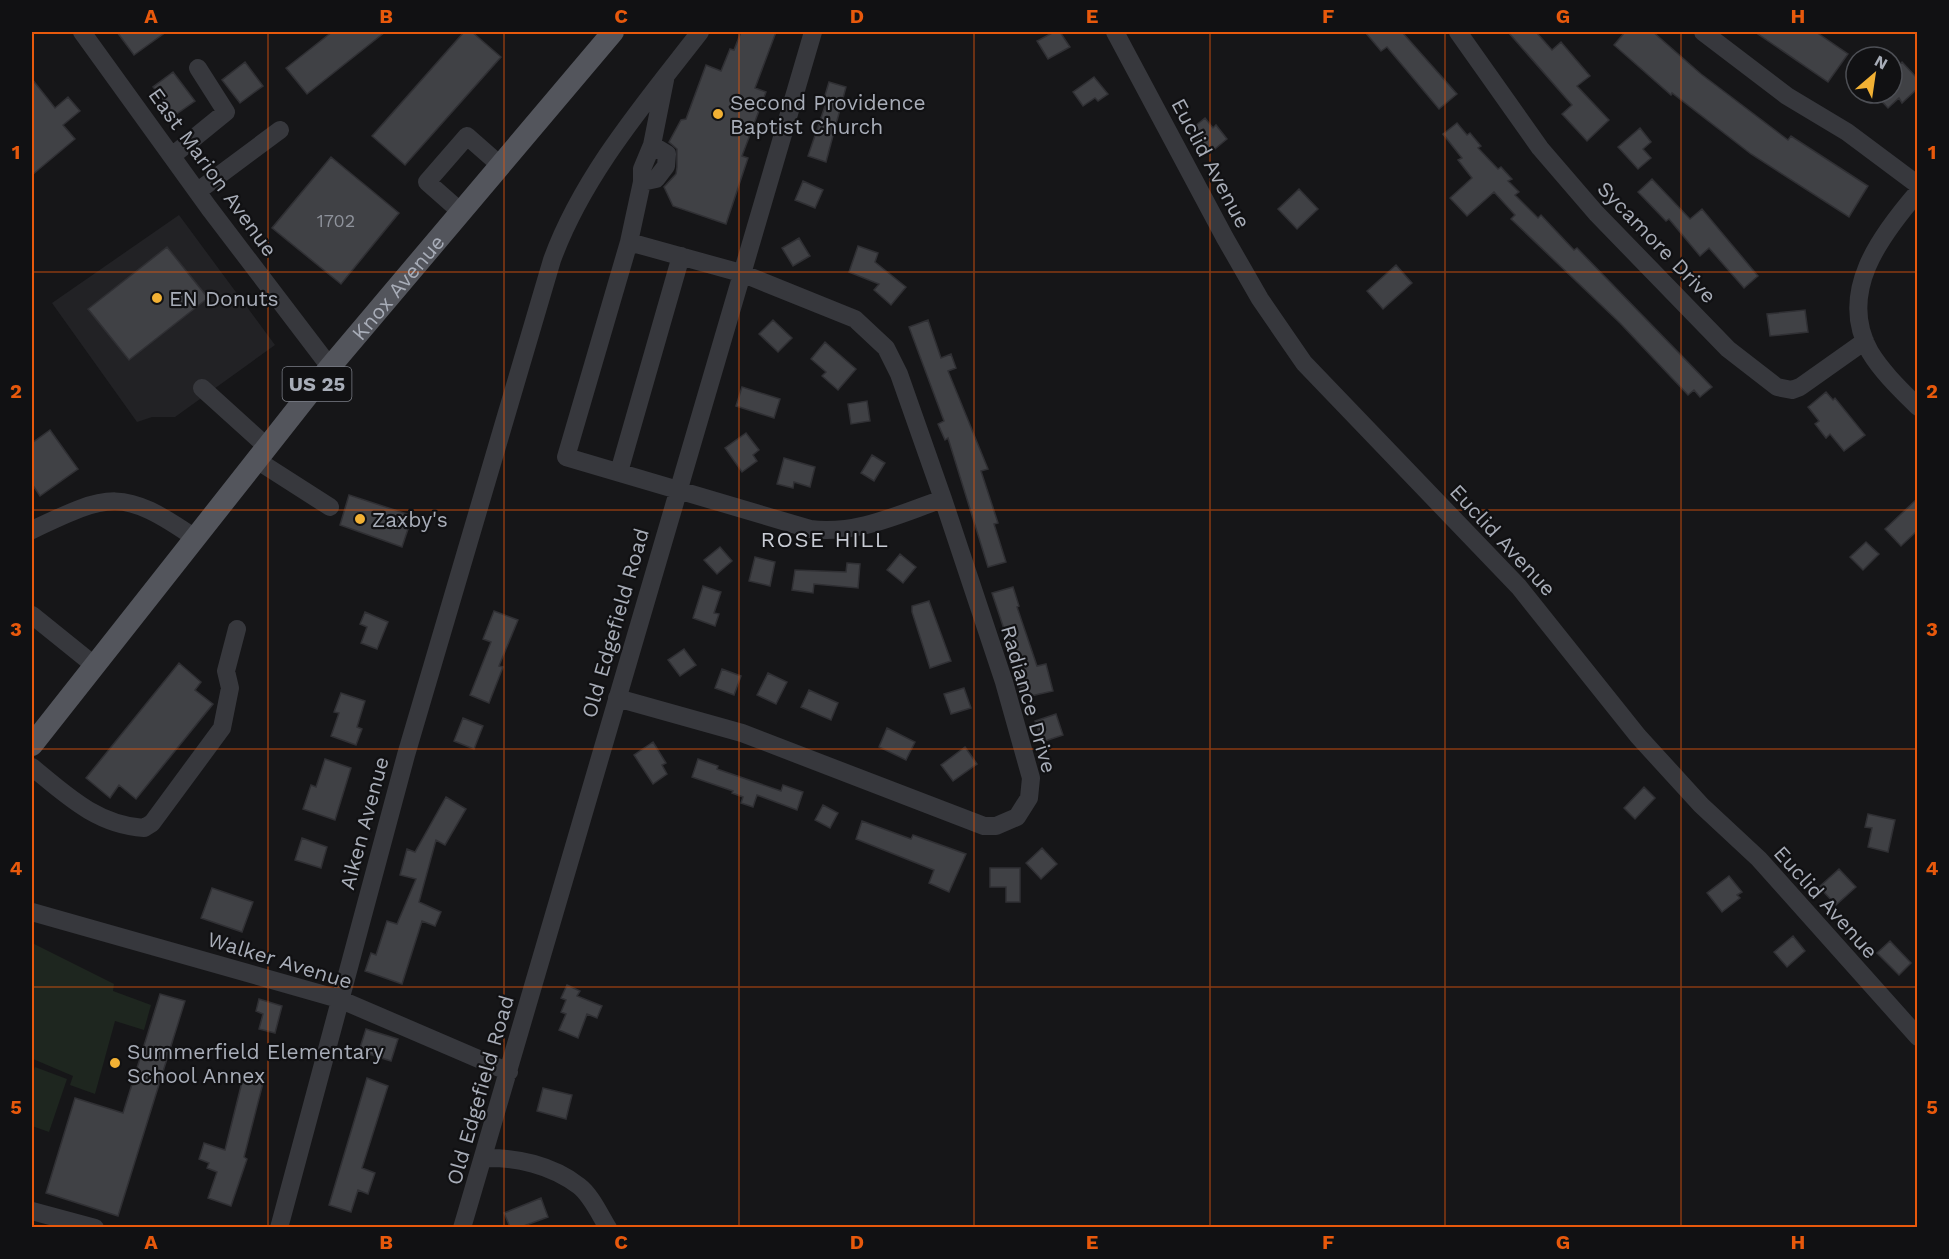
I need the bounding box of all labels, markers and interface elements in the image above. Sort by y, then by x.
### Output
text: A [144,4,158,28]
text: B [379,4,393,28]
text: C [614,4,628,28]
text: D [850,4,864,28]
text: E [1086,4,1098,28]
text: F [1322,4,1334,28]
text: G [1556,4,1570,28]
text: H [1791,4,1805,28]
north arrow [1844,45,1904,105]
text: N [1871,51,1891,74]
street label: East Marion Avenue [143,83,283,261]
place label: Second Providence Baptist Church [730,90,926,139]
street label: Euclid Avenue [1166,94,1256,232]
marker: Second Providence Baptist Church [711,107,725,121]
text: 1 [12,140,20,164]
text: 1 [1928,140,1936,164]
street label: Sycamore Drive [1593,176,1721,308]
house number: 1702 [317,210,355,231]
street label: Knox Avenue [346,229,449,345]
place label: EN Donuts [169,286,279,311]
marker: EN Donuts [150,291,164,305]
road number: US 25 [282,367,352,401]
text: 2 [10,379,22,403]
text: 2 [1926,379,1938,403]
street label: Euclid Avenue [1445,479,1561,601]
place label: Zaxby's [372,507,448,532]
marker: Zaxby's [353,512,367,526]
street label: Old Edgefield Road [576,525,654,721]
district label: ROSE HILL [760,527,890,552]
text: 3 [10,617,22,641]
text: 3 [1926,617,1938,641]
street label: Radiance Drive [996,622,1062,776]
street label: Aiken Avenue [334,754,394,892]
street label: Euclid Avenue [1769,840,1883,964]
text: 4 [10,856,23,880]
text: 4 [1926,856,1939,880]
street label: Walker Avenue [205,926,355,994]
street label: Old Edgefield Road [441,992,519,1188]
place label: Summerfield Elementary School Annex [127,1039,384,1088]
marker: Summerfield Elementary School Annex [108,1056,122,1070]
text: 5 [10,1095,22,1119]
text: 5 [1926,1095,1938,1119]
text: A [144,1230,158,1254]
text: B [379,1230,393,1254]
text: C [614,1230,628,1254]
text: D [850,1230,864,1254]
text: E [1086,1230,1098,1254]
text: F [1322,1230,1334,1254]
text: G [1556,1230,1570,1254]
text: H [1791,1230,1805,1254]

